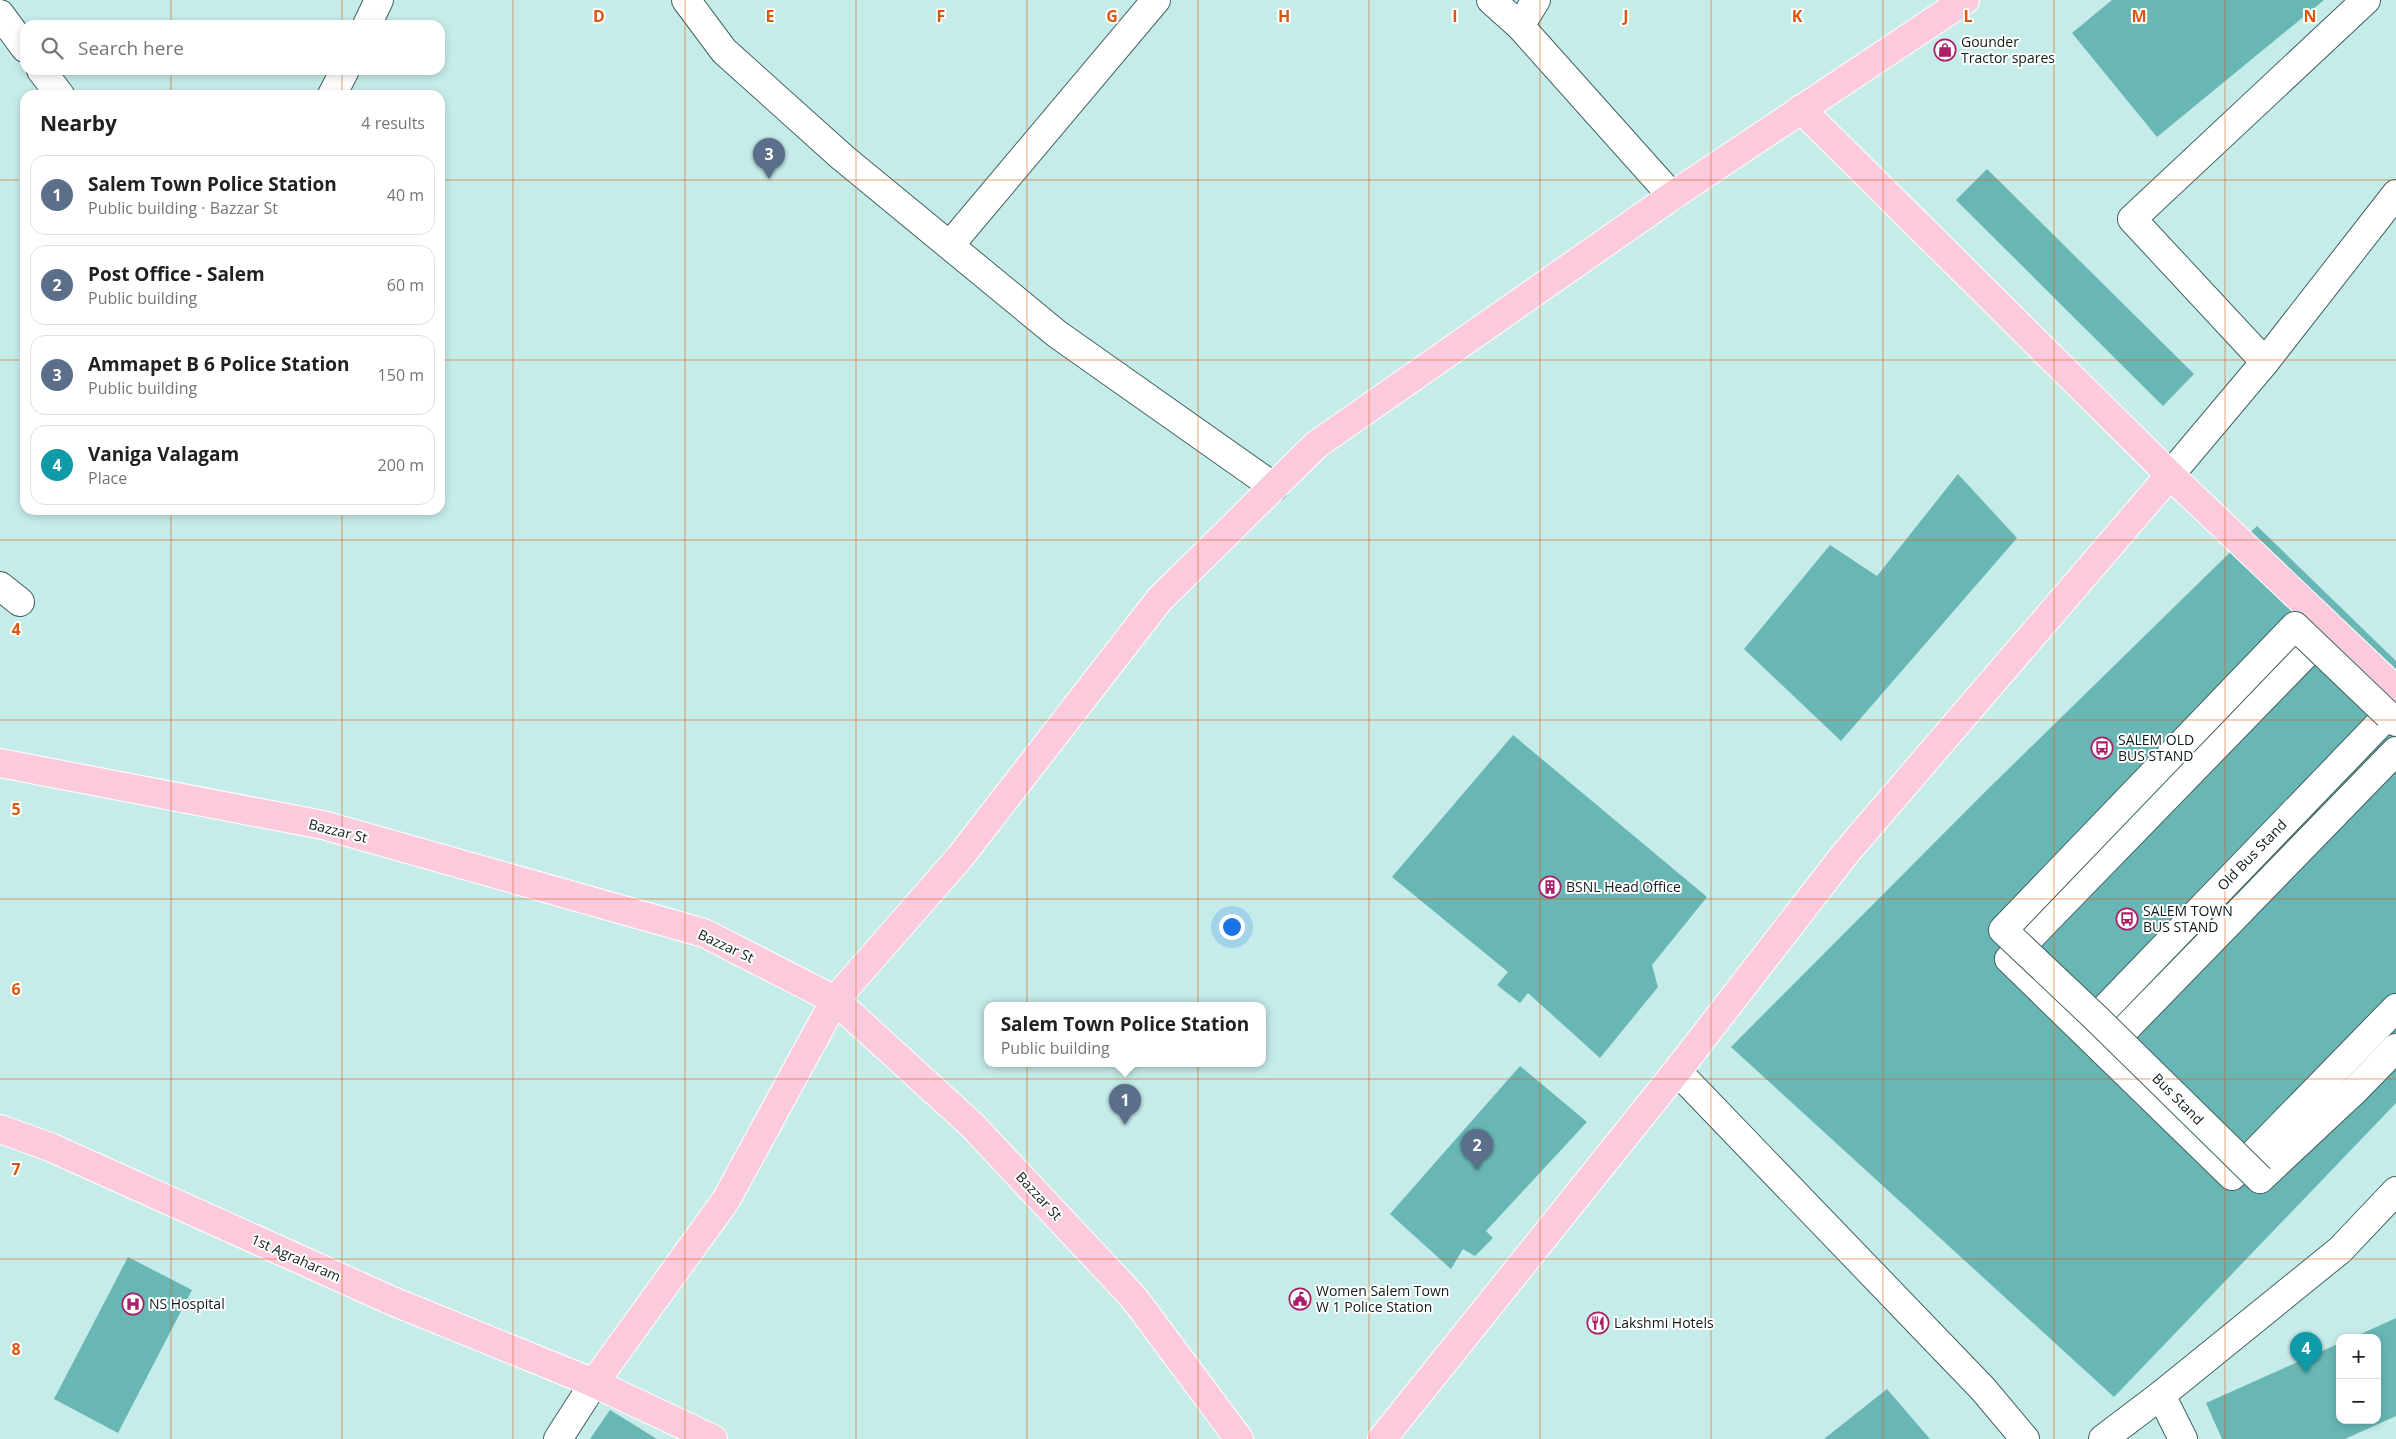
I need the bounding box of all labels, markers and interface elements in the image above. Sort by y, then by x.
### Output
text: D [593,5,605,27]
text: E [766,5,775,27]
text: F [937,5,945,27]
text: G [1106,5,1118,27]
text: H [1278,5,1290,27]
text: I [1452,5,1458,27]
text: J [1621,5,1629,27]
text: K [1792,5,1803,27]
text: L [1963,5,1973,27]
text: M [2131,5,2147,27]
text: N [2303,5,2317,27]
search box [20,20,445,75]
place label: Gounder Tractor spares [1961,32,2055,67]
icon: search [38,34,66,62]
text: Search here [78,35,184,61]
shop icon: Gounder Tractor spares [1933,38,1957,62]
text: Nearby [40,109,117,137]
text: 4 results [361,112,425,134]
pin: 3 [753,138,785,179]
text: Salem Town Police Station [88,171,337,197]
text: 1 [52,184,62,206]
text: 40 m [387,184,424,206]
text: Public building · Bazzar St [88,197,278,219]
text: Post Office - Salem [88,261,265,287]
text: 2 [52,274,62,296]
text: 60 m [387,274,424,296]
text: Public building [88,287,197,309]
text: Ammapet B 6 Police Station [88,351,350,377]
text: 3 [52,364,62,386]
text: 150 m [378,364,424,386]
text: Public building [88,377,197,399]
text: Vaniga Valagam [88,441,239,467]
text: 4 [52,454,62,476]
text: 200 m [378,454,424,476]
text: Place [88,467,127,489]
text: 4 [11,618,21,640]
place label: SALEM OLD BUS STAND [2118,730,2194,765]
bus stop icon: SALEM OLD BUS STAND [2090,736,2114,760]
text: 5 [11,798,21,820]
street label: Bazzar St [307,814,369,847]
street label: Old Bus Stand [2213,815,2290,894]
building icon: BSNL Head Office [1538,875,1562,899]
place label: BSNL Head Office [1566,877,1681,896]
place label: SALEM TOWN BUS STAND [2143,901,2233,936]
bus stop icon: SALEM TOWN BUS STAND [2115,907,2139,931]
your location [1219,914,1245,940]
street label: Bazzar St [695,924,757,967]
text: 6 [11,978,21,1000]
popup [984,1002,1266,1067]
text: Salem Town Police Station [1001,1011,1249,1037]
text: Public building [1001,1037,1110,1059]
street label: Bus Stand [2148,1069,2208,1129]
pin: 1 [1109,1084,1141,1125]
pin: 2 [1461,1129,1493,1170]
text: 7 [11,1158,21,1180]
street label: Bazzar St [1012,1167,1067,1224]
street label: 1st Agraharam [248,1229,344,1286]
place label: Women Salem Town W 1 Police Station [1316,1281,1449,1316]
public building icon: Women Salem Town W 1 Police Station [1288,1287,1312,1311]
hospital icon: NS Hospital [121,1292,145,1316]
place label: NS Hospital [149,1294,225,1313]
restaurant icon: Lakshmi Hotels [1586,1311,1610,1335]
place label: Lakshmi Hotels [1614,1313,1714,1332]
pin: 4 [2290,1332,2322,1373]
map controls [2336,1334,2381,1424]
button: + [2336,1334,2381,1379]
text: 8 [11,1338,21,1360]
button: − [2336,1379,2381,1424]

